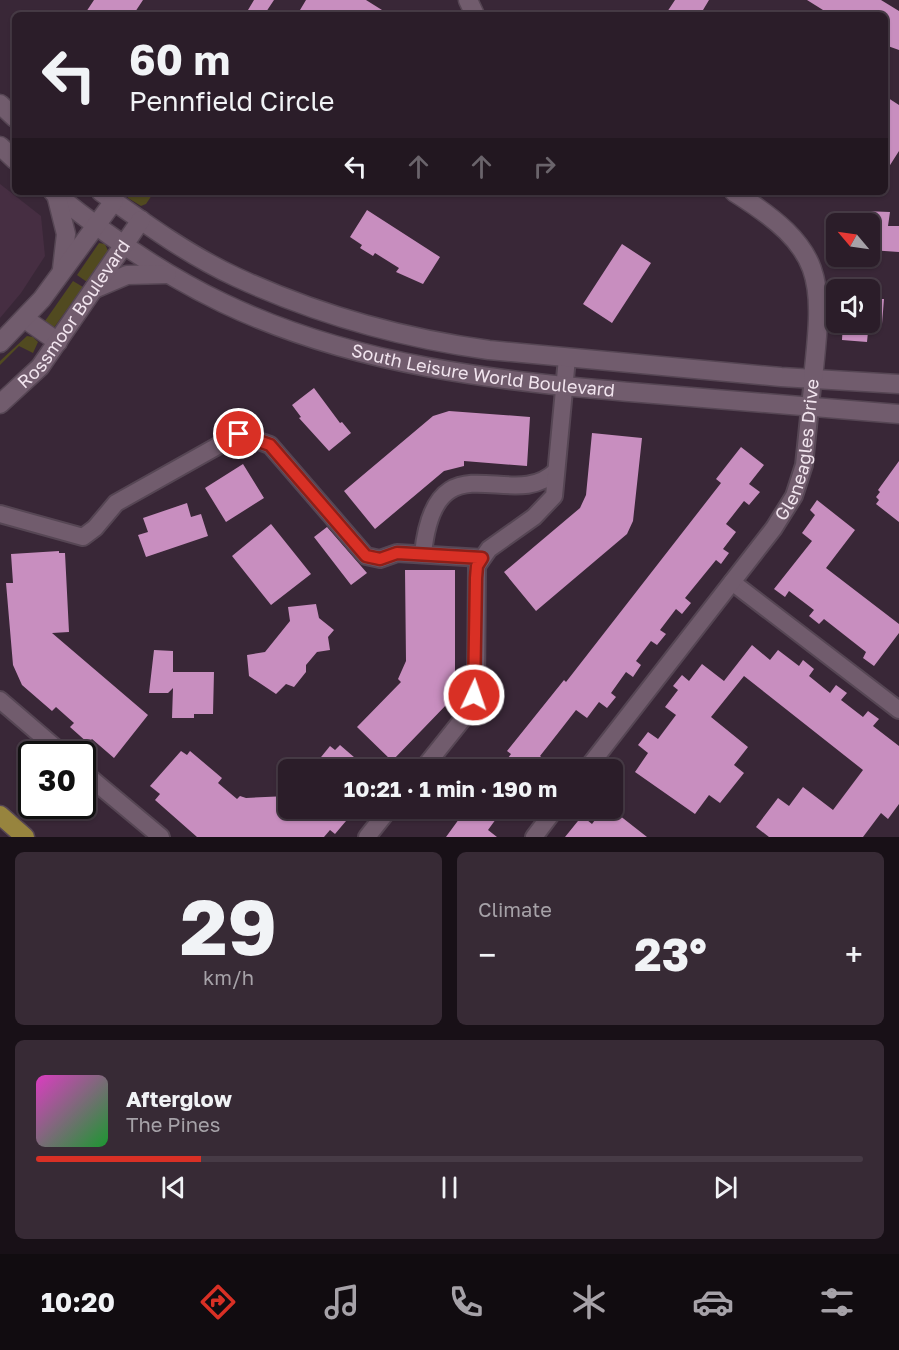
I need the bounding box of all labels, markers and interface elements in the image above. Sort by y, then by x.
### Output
text: 60 m [129,34,230,84]
icon: left [30,36,108,114]
text: Pennfield Circle [129,85,334,117]
icon: left [339,150,372,183]
icon: ahead [402,150,435,183]
icon: ahead [465,150,498,183]
icon: right [528,150,561,183]
north arrow [826,213,880,267]
map controls [826,213,880,333]
street label: Rossmoor Boulevard [12,235,134,392]
button: sound [826,279,880,333]
street label: South Leisure World Boulevard [349,338,616,401]
street label: Gleneagles Drive [769,378,823,524]
pin [213,408,264,459]
icon: arrive [222,417,255,450]
position arrow [442,663,506,727]
speed limit sign: 30 [18,741,96,819]
text: 10:21 · 1 min · 190 m [344,775,557,802]
text: 29 [180,879,277,972]
text: Climate [478,897,552,921]
text: 23° [634,927,707,981]
text: − [478,935,496,974]
text: + [845,935,863,974]
text: km/h [203,965,254,989]
text: Afterglow [126,1085,232,1112]
text: The Pines [126,1112,220,1136]
icon: previous [157,1171,190,1204]
icon: pause [433,1171,466,1204]
icon: next [709,1171,742,1204]
icon: directions [197,1281,239,1323]
icon: music [321,1281,363,1323]
icon: phone [445,1281,487,1323]
icon: climate [568,1281,610,1323]
icon: car [692,1281,734,1323]
icon: filters [816,1281,858,1323]
text: 10:20 [41,1286,115,1318]

